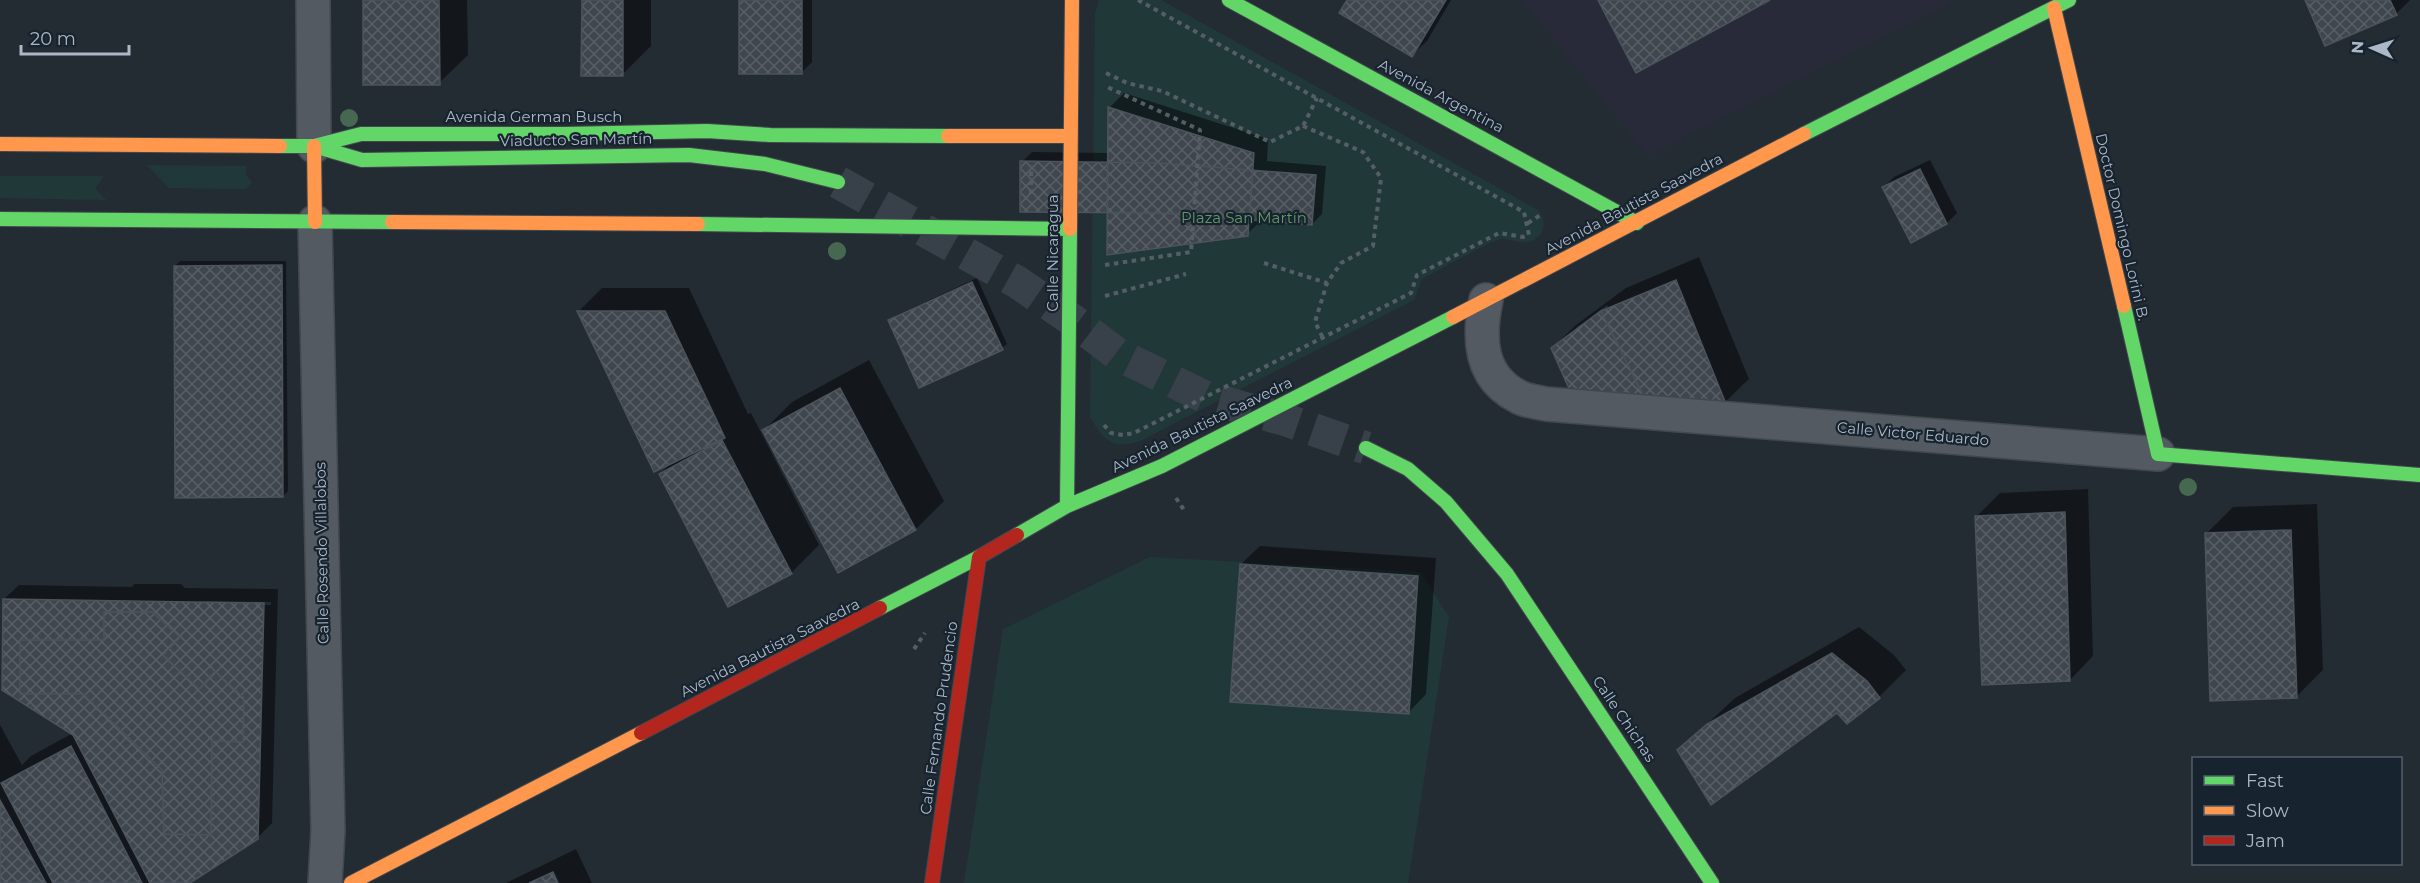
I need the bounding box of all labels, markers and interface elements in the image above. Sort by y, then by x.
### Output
scale bar [21,18,129,56]
north arrow [2342,18,2402,78]
text: 20 m [30,28,76,50]
text: N [2348,40,2367,54]
street label: Avenida Argentina [1375,54,1507,137]
street label: Avenida German Busch [445,107,623,126]
street label: Viaducto San Martín [499,129,653,150]
street label: Doctor Domingo Lorini B. [2092,131,2153,322]
street label: Avenida Bautista Saavedra [1542,148,1726,259]
street label: Calle Nicaragua [1043,194,1062,312]
park label: Plaza San Martín [1181,208,1307,227]
street label: Avenida Bautista Saavedra [1108,372,1295,477]
street label: Calle Victor Eduardo [1836,417,1990,450]
street label: Calle Rosendo Villalobos [310,462,333,644]
street label: Avenida Bautista Saavedra [677,594,863,701]
street label: Calle Fernando Prudencio [916,620,961,816]
street label: Calle Chichas [1589,672,1660,765]
legend [2192,757,2402,865]
text: Fast [2246,770,2284,792]
text: Slow [2246,800,2289,822]
text: Jam [2245,830,2285,852]

